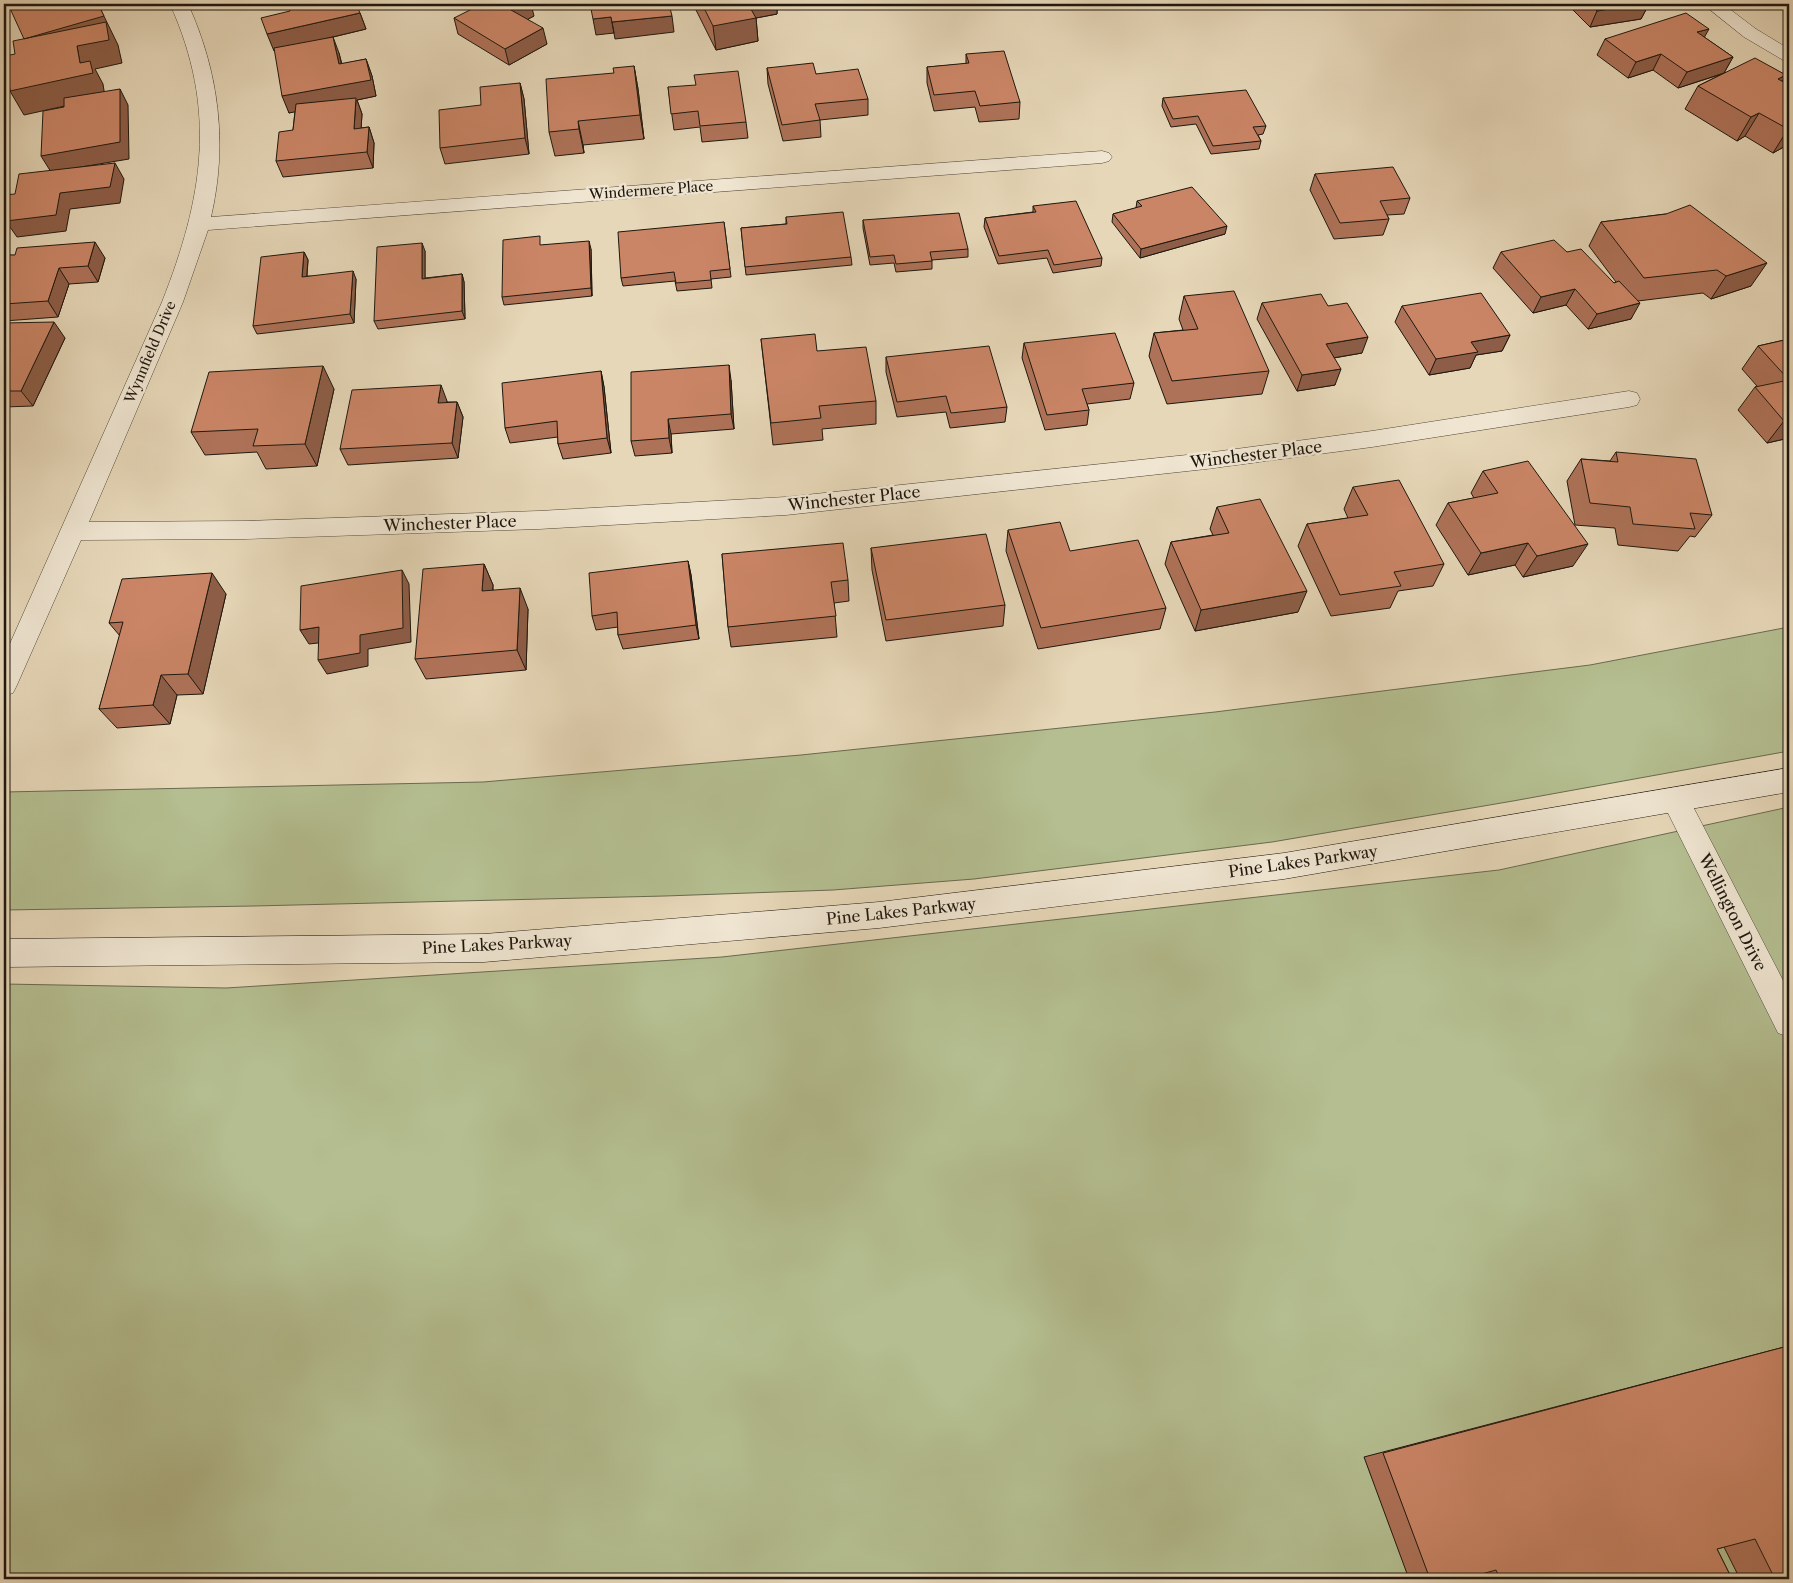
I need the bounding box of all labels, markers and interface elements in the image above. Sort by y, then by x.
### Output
street label: Windermere Place [587,177,714,203]
street label: Wynnfield Drive [120,298,180,407]
street label: Winchester Place [1188,436,1323,472]
street label: Winchester Place [786,481,921,515]
street label: Winchester Place [382,511,517,535]
street label: Pine Lakes Parkway [1227,840,1380,881]
street label: Wellington Drive [1694,849,1771,974]
street label: Pine Lakes Parkway [825,893,978,929]
street label: Pine Lakes Parkway [421,930,574,958]

